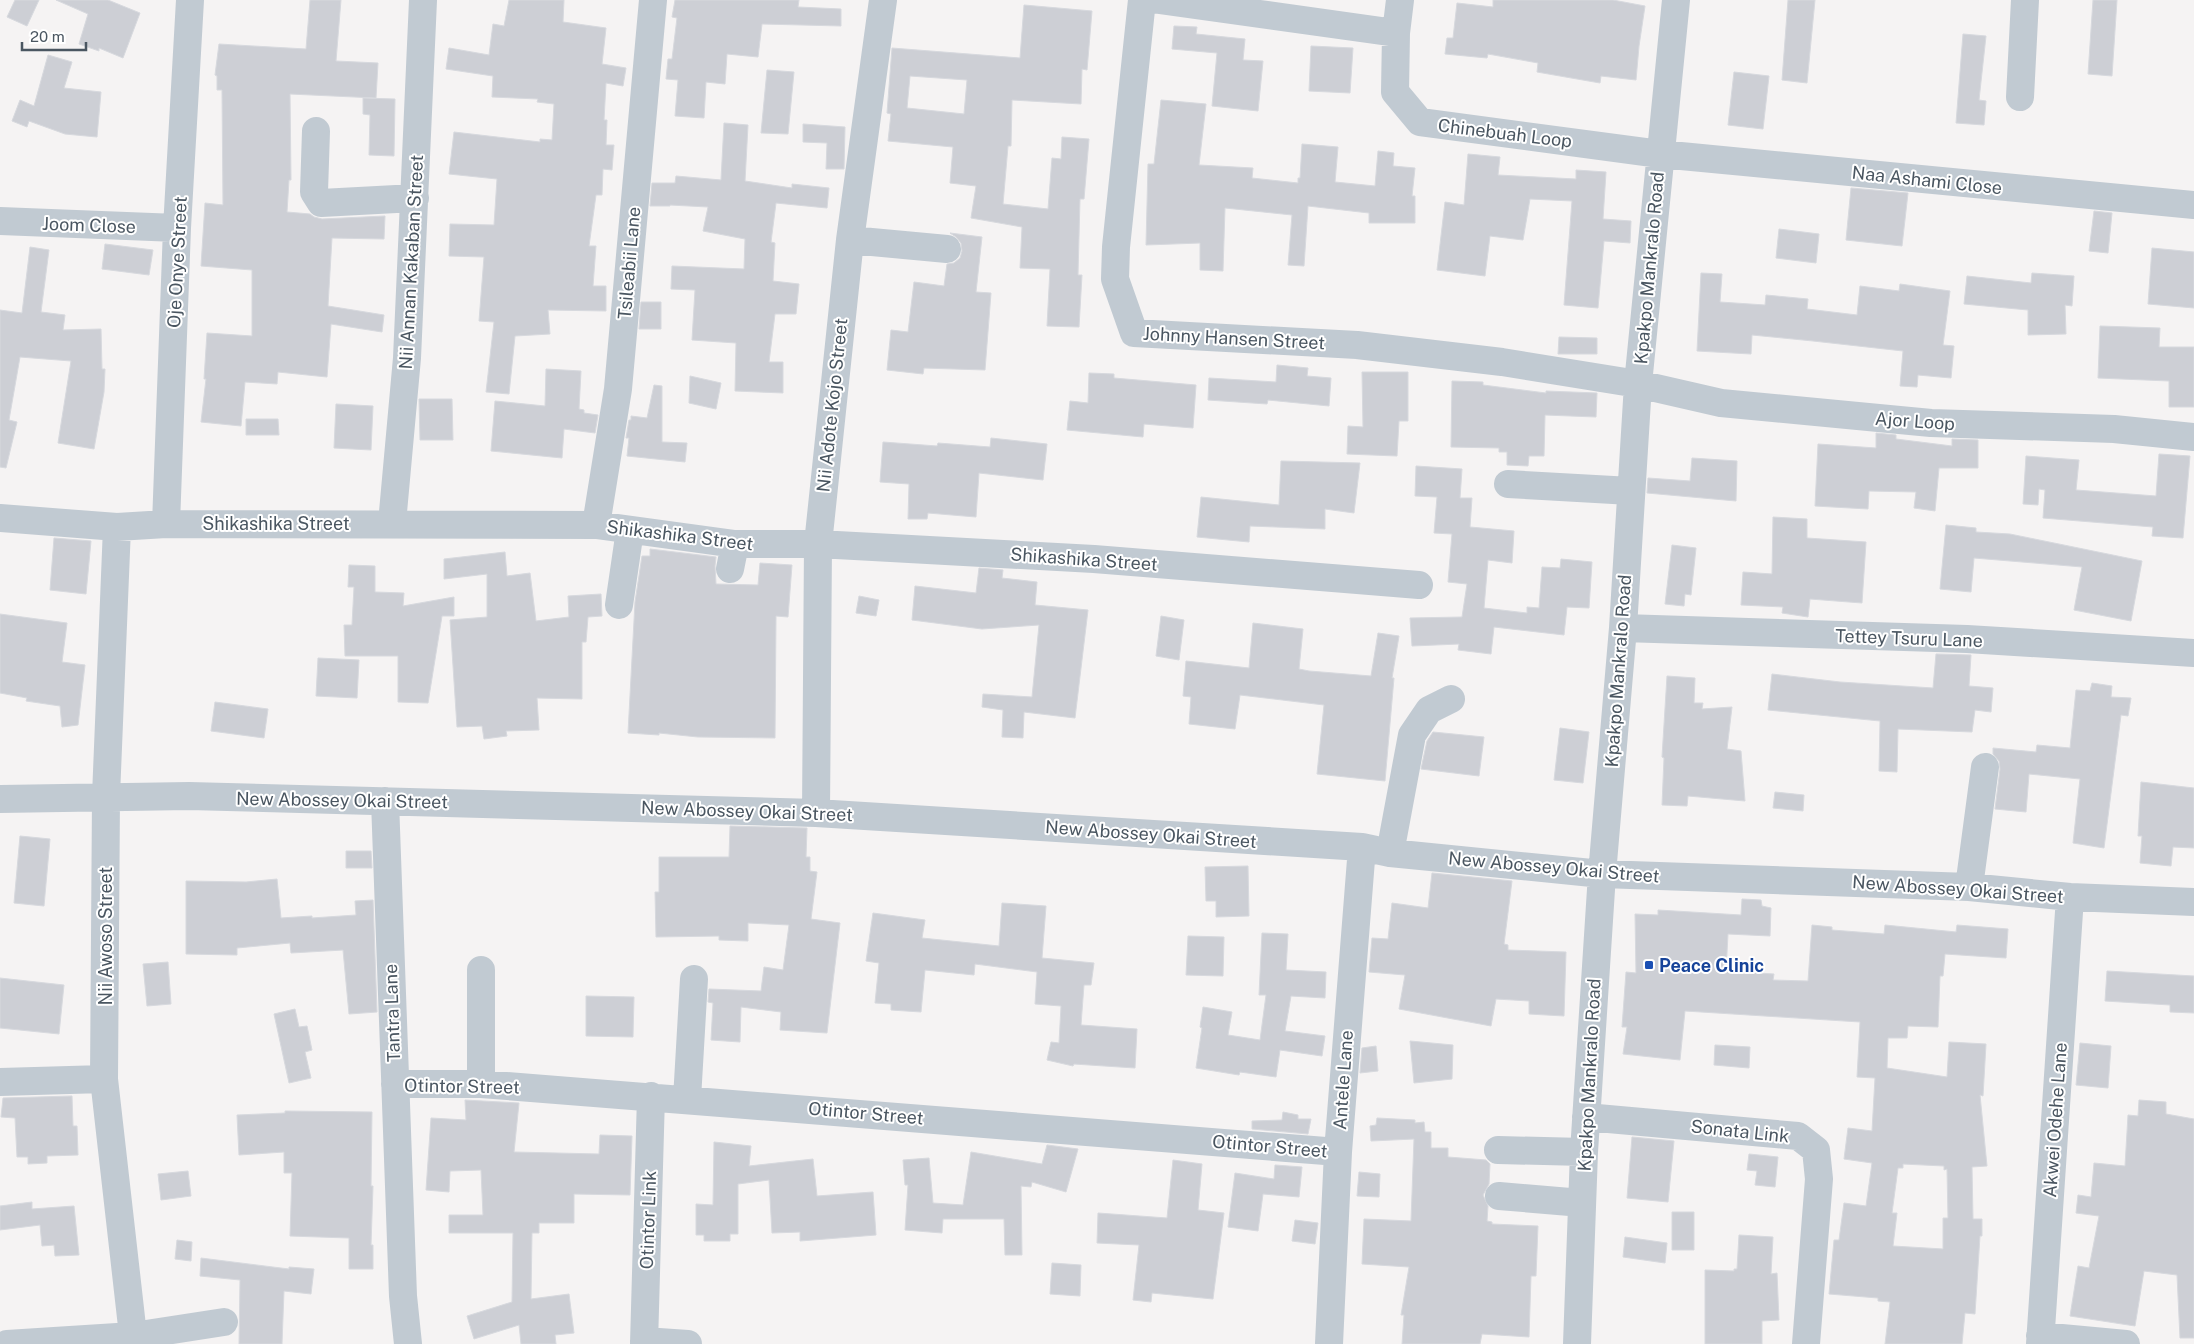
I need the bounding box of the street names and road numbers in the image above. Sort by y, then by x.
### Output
street label: Chinebuah Loop [1437,114,1573,152]
street label: Nii Annan Kakaban Street [395,154,427,370]
street label: Naa Ashami Close [1851,162,2003,198]
street label: Kpakpo Mankralo Road [1630,171,1668,365]
street label: Oje Onye Street [163,196,191,328]
street label: Tsileabii Lane [614,206,644,320]
street label: Joom Close [42,213,136,237]
street label: Nii Adote Kojo Street [812,317,852,493]
street label: Johnny Hansen Street [1142,323,1326,353]
street label: Ajor Loop [1874,408,1956,434]
street label: Shikashika Street [202,513,350,534]
street label: Shikashika Street [605,516,755,554]
street label: Shikashika Street [1010,543,1158,575]
street label: Kpakpo Mankralo Road [1601,574,1635,768]
street label: Tettey Tsuru Lane [1835,625,1983,651]
street label: New Abossey Okai Street [236,788,448,812]
street label: New Abossey Okai Street [641,797,853,825]
street label: New Abossey Okai Street [1045,816,1257,852]
street label: New Abossey Okai Street [1447,847,1661,887]
street label: Nii Awoso Street [95,867,116,1005]
street label: New Abossey Okai Street [1852,871,2064,907]
street label: Tantra Lane [380,964,404,1062]
street label: Kpakpo Mankralo Road [1573,978,1605,1172]
street label: Antele Lane [1329,1029,1357,1131]
street label: Akwei Odehe Lane [2039,1042,2071,1198]
street label: Otintor Street [404,1074,520,1098]
street label: Otintor Street [808,1098,924,1128]
street label: Sonata Link [1690,1115,1790,1147]
street label: Otintor Street [1212,1131,1328,1161]
street label: Otintor Link [636,1170,660,1270]

